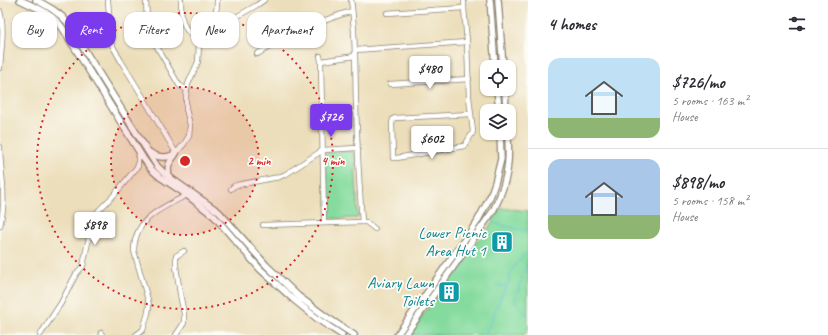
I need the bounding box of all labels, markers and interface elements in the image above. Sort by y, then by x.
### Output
chip: Buy [12,12,57,48]
chip: Rent [65,12,116,48]
chip: Filters [124,12,183,48]
chip: New [191,12,239,48]
chip: Apartment [247,12,326,48]
icon: filters [786,13,808,35]
text: 4 homes [548,14,596,35]
pin: $480 [406,56,454,90]
map controls [480,60,516,140]
button: locate [480,60,516,96]
text: $480 [418,61,442,77]
text: $726/mo [672,72,725,93]
icon: home [580,74,628,122]
text: 5 rooms · 163 m² [672,93,748,109]
pin: $726 [307,104,355,138]
button: layers [480,104,516,140]
text: $726 [319,109,343,125]
text: House [672,109,697,125]
pin: $602 [408,126,456,160]
text: $602 [420,131,444,147]
text: 2 min [248,153,271,169]
text: 4 min [322,153,345,169]
centre of rings [178,154,192,168]
text: $898/mo [672,172,724,193]
icon: home [580,175,628,223]
text: 5 rooms · 158 m² [672,193,748,209]
text: House [672,209,697,225]
pin: $898 [71,212,119,246]
text: $898 [83,217,107,233]
place label: Lower Picnic Area Hut 1 [418,223,487,261]
building icon: Lower Picnic Area Hut 1 [489,229,515,255]
place label: Aviary Lawn Toilets [367,273,436,311]
building icon: Aviary Lawn Toilets [436,279,462,305]

